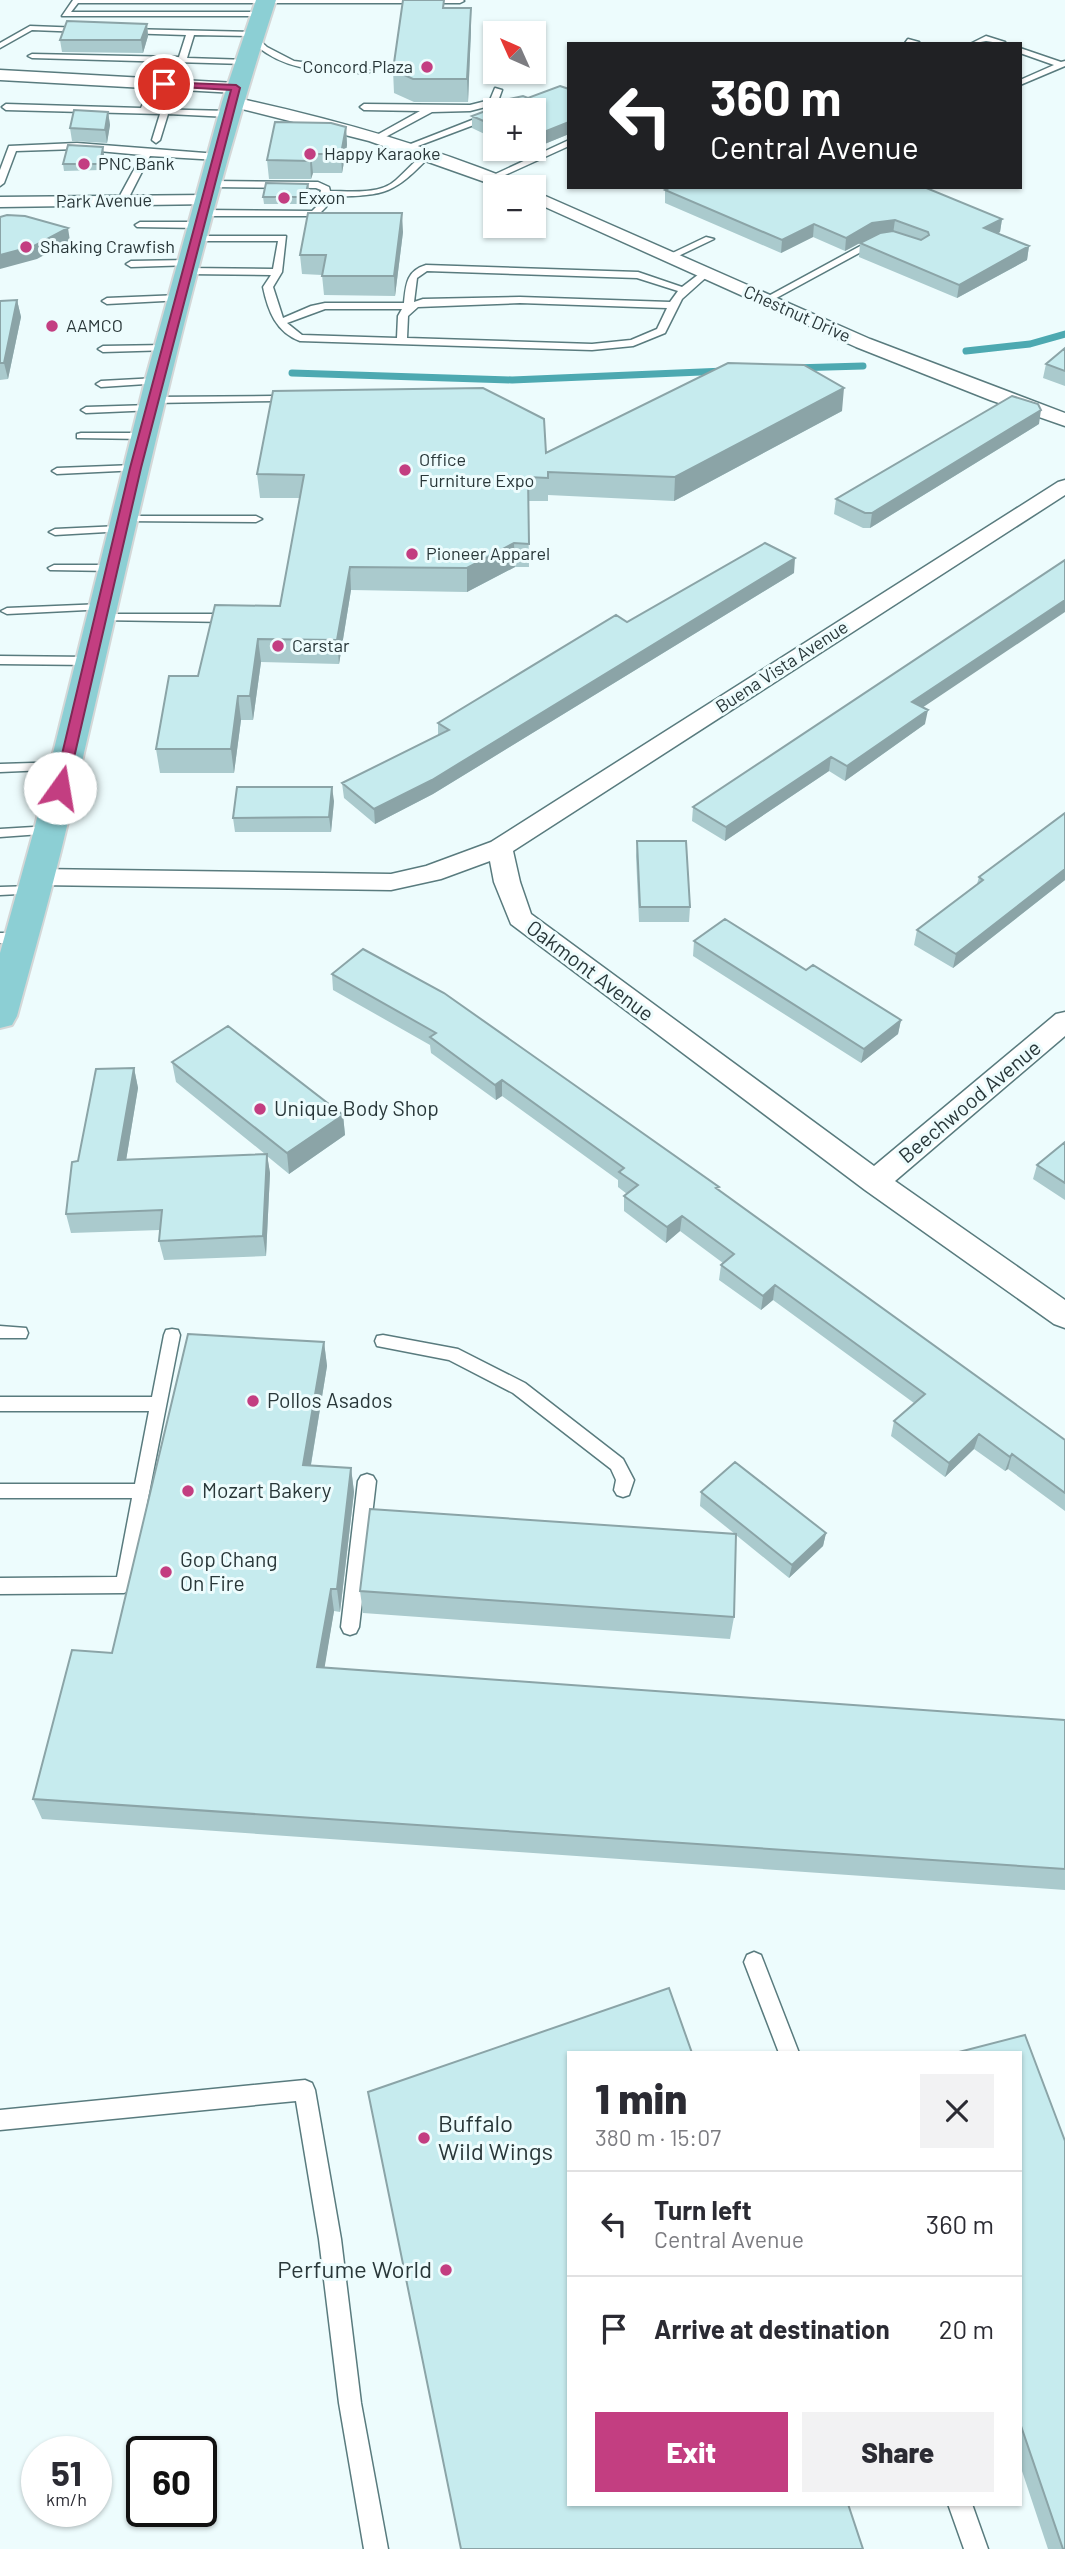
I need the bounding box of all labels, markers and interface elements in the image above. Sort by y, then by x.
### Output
north arrow [483,21,546,84]
map controls [483,21,546,238]
pin [134,54,194,114]
place label: Concord Plaza [302,55,413,77]
marker: Concord Plaza [419,59,435,75]
icon: arrive [145,65,183,103]
text: 360 m [710,67,841,126]
icon: left [595,70,686,161]
button: + [483,98,546,161]
text: Central Avenue [710,127,919,165]
place label: Happy Karaoke [324,142,441,164]
marker: Happy Karaoke [302,146,318,162]
place label: PNC Bank [98,152,174,174]
marker: PNC Bank [76,156,92,172]
button: − [483,175,546,238]
place label: Exxon [298,186,345,208]
street label: Park Avenue [56,188,152,212]
marker: Exxon [276,190,292,206]
place label: Shaking Crawfish [40,235,175,257]
marker: Shaking Crawfish [18,239,34,255]
street label: Chestnut Drive [741,280,854,346]
place label: AAMCO [66,314,123,336]
marker: AAMCO [44,318,60,334]
place label: Office Furniture Expo [419,448,534,491]
marker: Office Furniture Expo [397,462,413,478]
place label: Pioneer Apparel [426,542,550,564]
marker: Pioneer Apparel [404,546,420,562]
street label: Buena Vista Avenue [711,615,852,717]
place label: Carstar [292,634,350,656]
marker: Carstar [270,638,286,654]
position arrow [23,751,97,825]
street label: Oakmont Avenue [522,914,659,1026]
street label: Beechwood Avenue [893,1034,1045,1168]
place label: Unique Body Shop [274,1095,439,1120]
marker: Unique Body Shop [252,1101,268,1117]
place label: Pollos Asados [267,1387,393,1412]
marker: Pollos Asados [245,1393,261,1409]
place label: Mozart Bakery [202,1477,332,1502]
marker: Mozart Bakery [180,1483,196,1499]
place label: Gop Chang On Fire [180,1546,277,1595]
marker: Gop Chang On Fire [158,1564,174,1580]
text: 1 min [595,2072,687,2122]
button: close [920,2074,994,2148]
place label: Buffalo Wild Wings [438,2108,553,2165]
text: 380 m · 15:07 [595,2123,721,2151]
marker: Buffalo Wild Wings [416,2130,432,2146]
text: Turn left [654,2194,752,2225]
icon: left [595,2205,633,2243]
text: 360 m [926,2208,994,2239]
text: Central Avenue [654,2225,804,2253]
place label: Perfume World [277,2254,432,2283]
marker: Perfume World [438,2262,454,2278]
icon: arrive [595,2310,633,2348]
text: Arrive at destination [654,2313,890,2344]
text: 20 m [939,2313,994,2344]
button: Exit [595,2412,788,2492]
button: Share [802,2412,994,2492]
speed limit sign: 60 [126,2436,217,2527]
text: 51 [51,2451,82,2493]
text: km/h [46,2488,87,2510]

